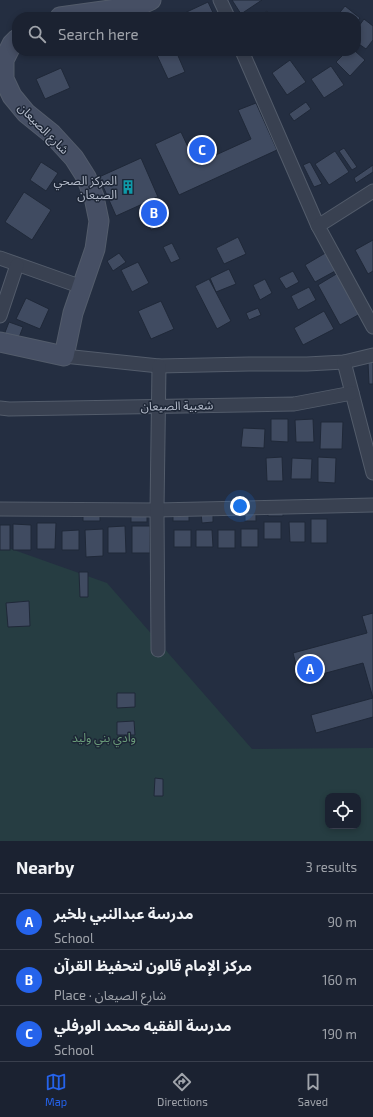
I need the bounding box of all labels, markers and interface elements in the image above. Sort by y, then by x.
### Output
search box [12,12,361,56]
icon: search [26,23,48,45]
text: Search here [58,25,139,43]
street label: شارع الصيعان [14,100,72,158]
pin: C [189,135,215,165]
place label: المركز الصحي الصيعان [54,173,117,202]
building icon: المركز الصحي الصيعان [120,179,136,195]
pin: B [141,198,167,228]
street label: شعبية الصيعان [141,397,213,414]
your location [230,496,250,516]
pin: A [297,654,323,684]
park label: وادي بني وليد [72,730,136,748]
map controls [325,793,361,829]
button: locate [325,793,361,829]
text: Nearby [16,857,74,877]
text: 3 results [306,859,357,875]
text: مدرسة عبدالنبي بلخير [54,904,193,922]
text: A [25,914,33,930]
text: 90 m [327,914,357,930]
text: School [54,930,94,946]
text: مركز الإمام قالون لتحفيظ القرآن [54,956,252,974]
text: B [25,972,33,988]
text: 160 m [322,972,357,988]
text: Place · شارع الصيعان [54,987,166,1003]
text: مدرسة الفقيه محمد الورفلي [54,1016,231,1034]
text: C [25,1026,33,1042]
text: 190 m [322,1026,357,1042]
text: School [54,1042,94,1058]
tab: Map [45,1071,67,1108]
tab: Directions [157,1071,208,1108]
tab: Saved [298,1071,328,1108]

